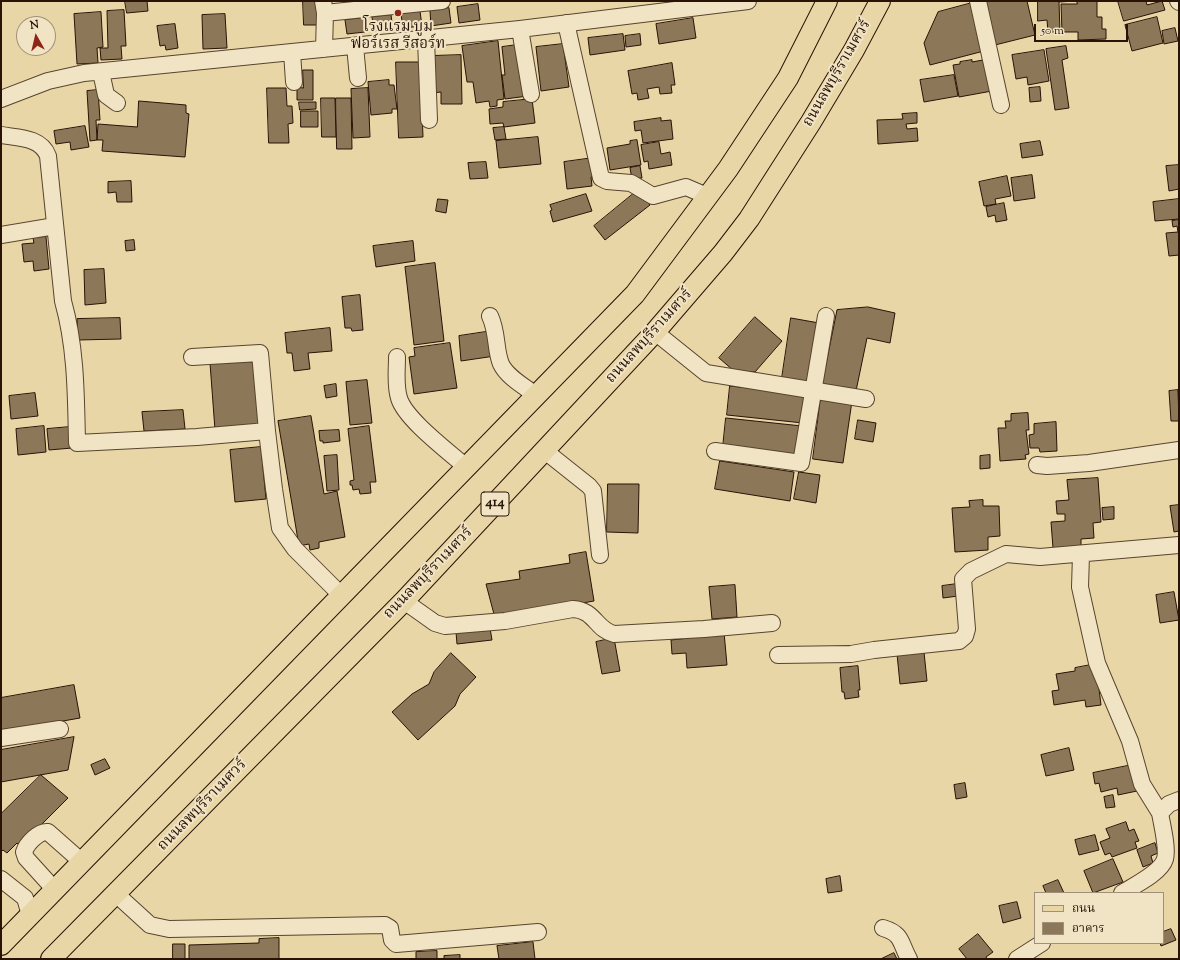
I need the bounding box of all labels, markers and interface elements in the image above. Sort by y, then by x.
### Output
marker: โรงแรม บูม ฟอร์เรส รีสอร์ท [393,8,403,18]
north arrow [16,16,56,56]
scale bar [1036,16,1130,42]
text: N [29,17,40,34]
street label: ถนนลพบุรีราเมศวร์ [800,17,876,131]
place label: โรงแรม บูม ฟอร์เรส รีสอร์ท [351,19,445,54]
text: 50 m [1041,22,1064,40]
street label: ถนนลพบุรีราเมศวร์ [603,286,697,388]
road number: 414 [481,492,509,516]
street label: ถนนลพบุรีราเมศวร์ [381,524,477,624]
street label: ถนนลพบุรีราเมศวร์ [155,756,251,856]
legend [1034,892,1164,944]
text: ถนน [1072,900,1095,918]
text: อาคาร [1072,920,1104,938]

